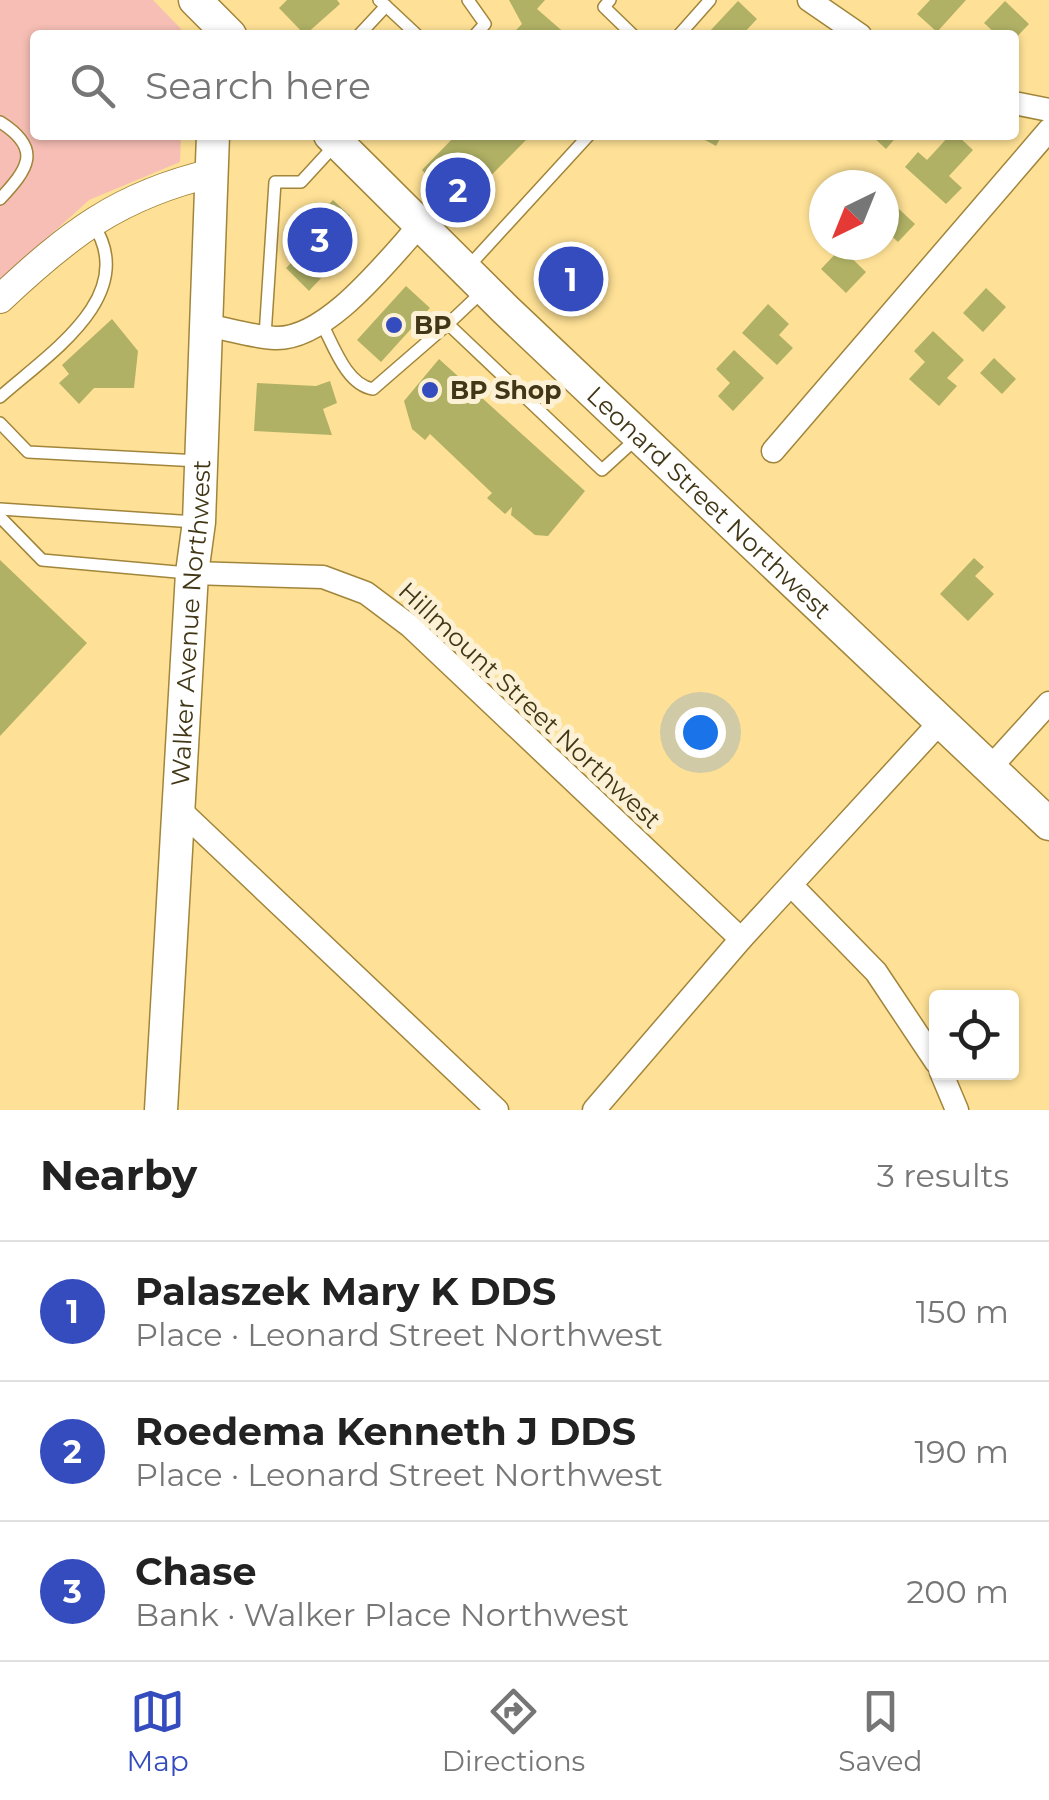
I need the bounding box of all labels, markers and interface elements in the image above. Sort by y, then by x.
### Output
search box [30,30,1019,140]
icon: search [65,58,120,113]
text: Search here [145,62,371,109]
pin: 2 [426,152,490,228]
north arrow [809,170,899,260]
pin: 3 [288,202,352,278]
pin: 1 [538,242,604,316]
place label: BP [414,310,451,340]
marker: BP [383,314,405,336]
place label: BP Shop [450,375,561,405]
marker: BP Shop [419,379,441,401]
street label: Leonard Street Northwest [581,380,837,625]
street label: Walker Avenue Northwest [165,459,216,787]
street label: Hillmount Street Northwest [393,576,667,834]
your location [675,707,726,758]
map controls [929,990,1019,1080]
button: locate [929,990,1019,1080]
text: Nearby [40,1149,197,1201]
text: 3 results [877,1156,1009,1195]
text: Palaszek Mary K DDS [135,1268,556,1315]
text: 1 [66,1292,79,1331]
text: 150 m [916,1292,1009,1331]
text: Place · Leonard Street Northwest [135,1315,663,1354]
text: Roedema Kenneth J DDS [135,1408,636,1455]
text: 2 [63,1432,82,1471]
text: 190 m [914,1432,1009,1471]
text: Place · Leonard Street Northwest [135,1455,663,1494]
text: Chase [135,1548,256,1595]
text: 3 [63,1572,82,1611]
text: 200 m [906,1572,1009,1611]
text: Bank · Walker Place Northwest [135,1595,629,1634]
tab: Map [127,1684,189,1778]
tab: Directions [442,1684,585,1778]
tab: Saved [838,1684,922,1778]

